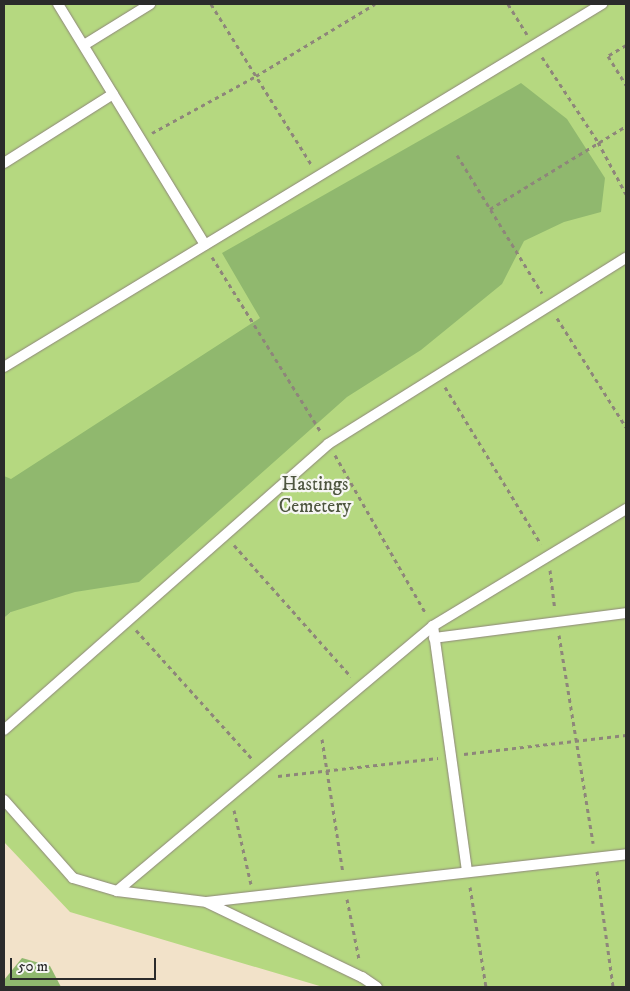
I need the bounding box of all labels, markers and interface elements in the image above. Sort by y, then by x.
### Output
park label: Hastings Cemetery [279,474,351,518]
scale bar [12,948,159,980]
text: 50 m [18,957,48,976]

